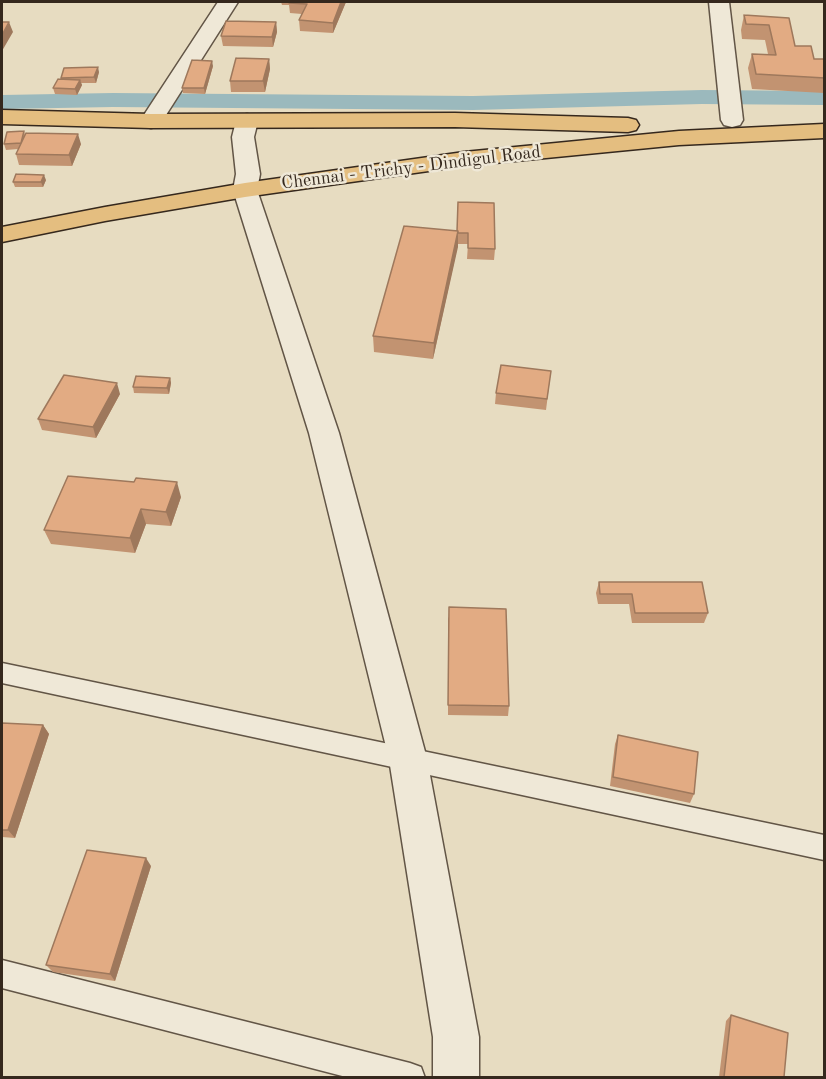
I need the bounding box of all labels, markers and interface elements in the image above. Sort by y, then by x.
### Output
street label: Chennai - Trichy - Dindigul Road [280,141,542,195]

